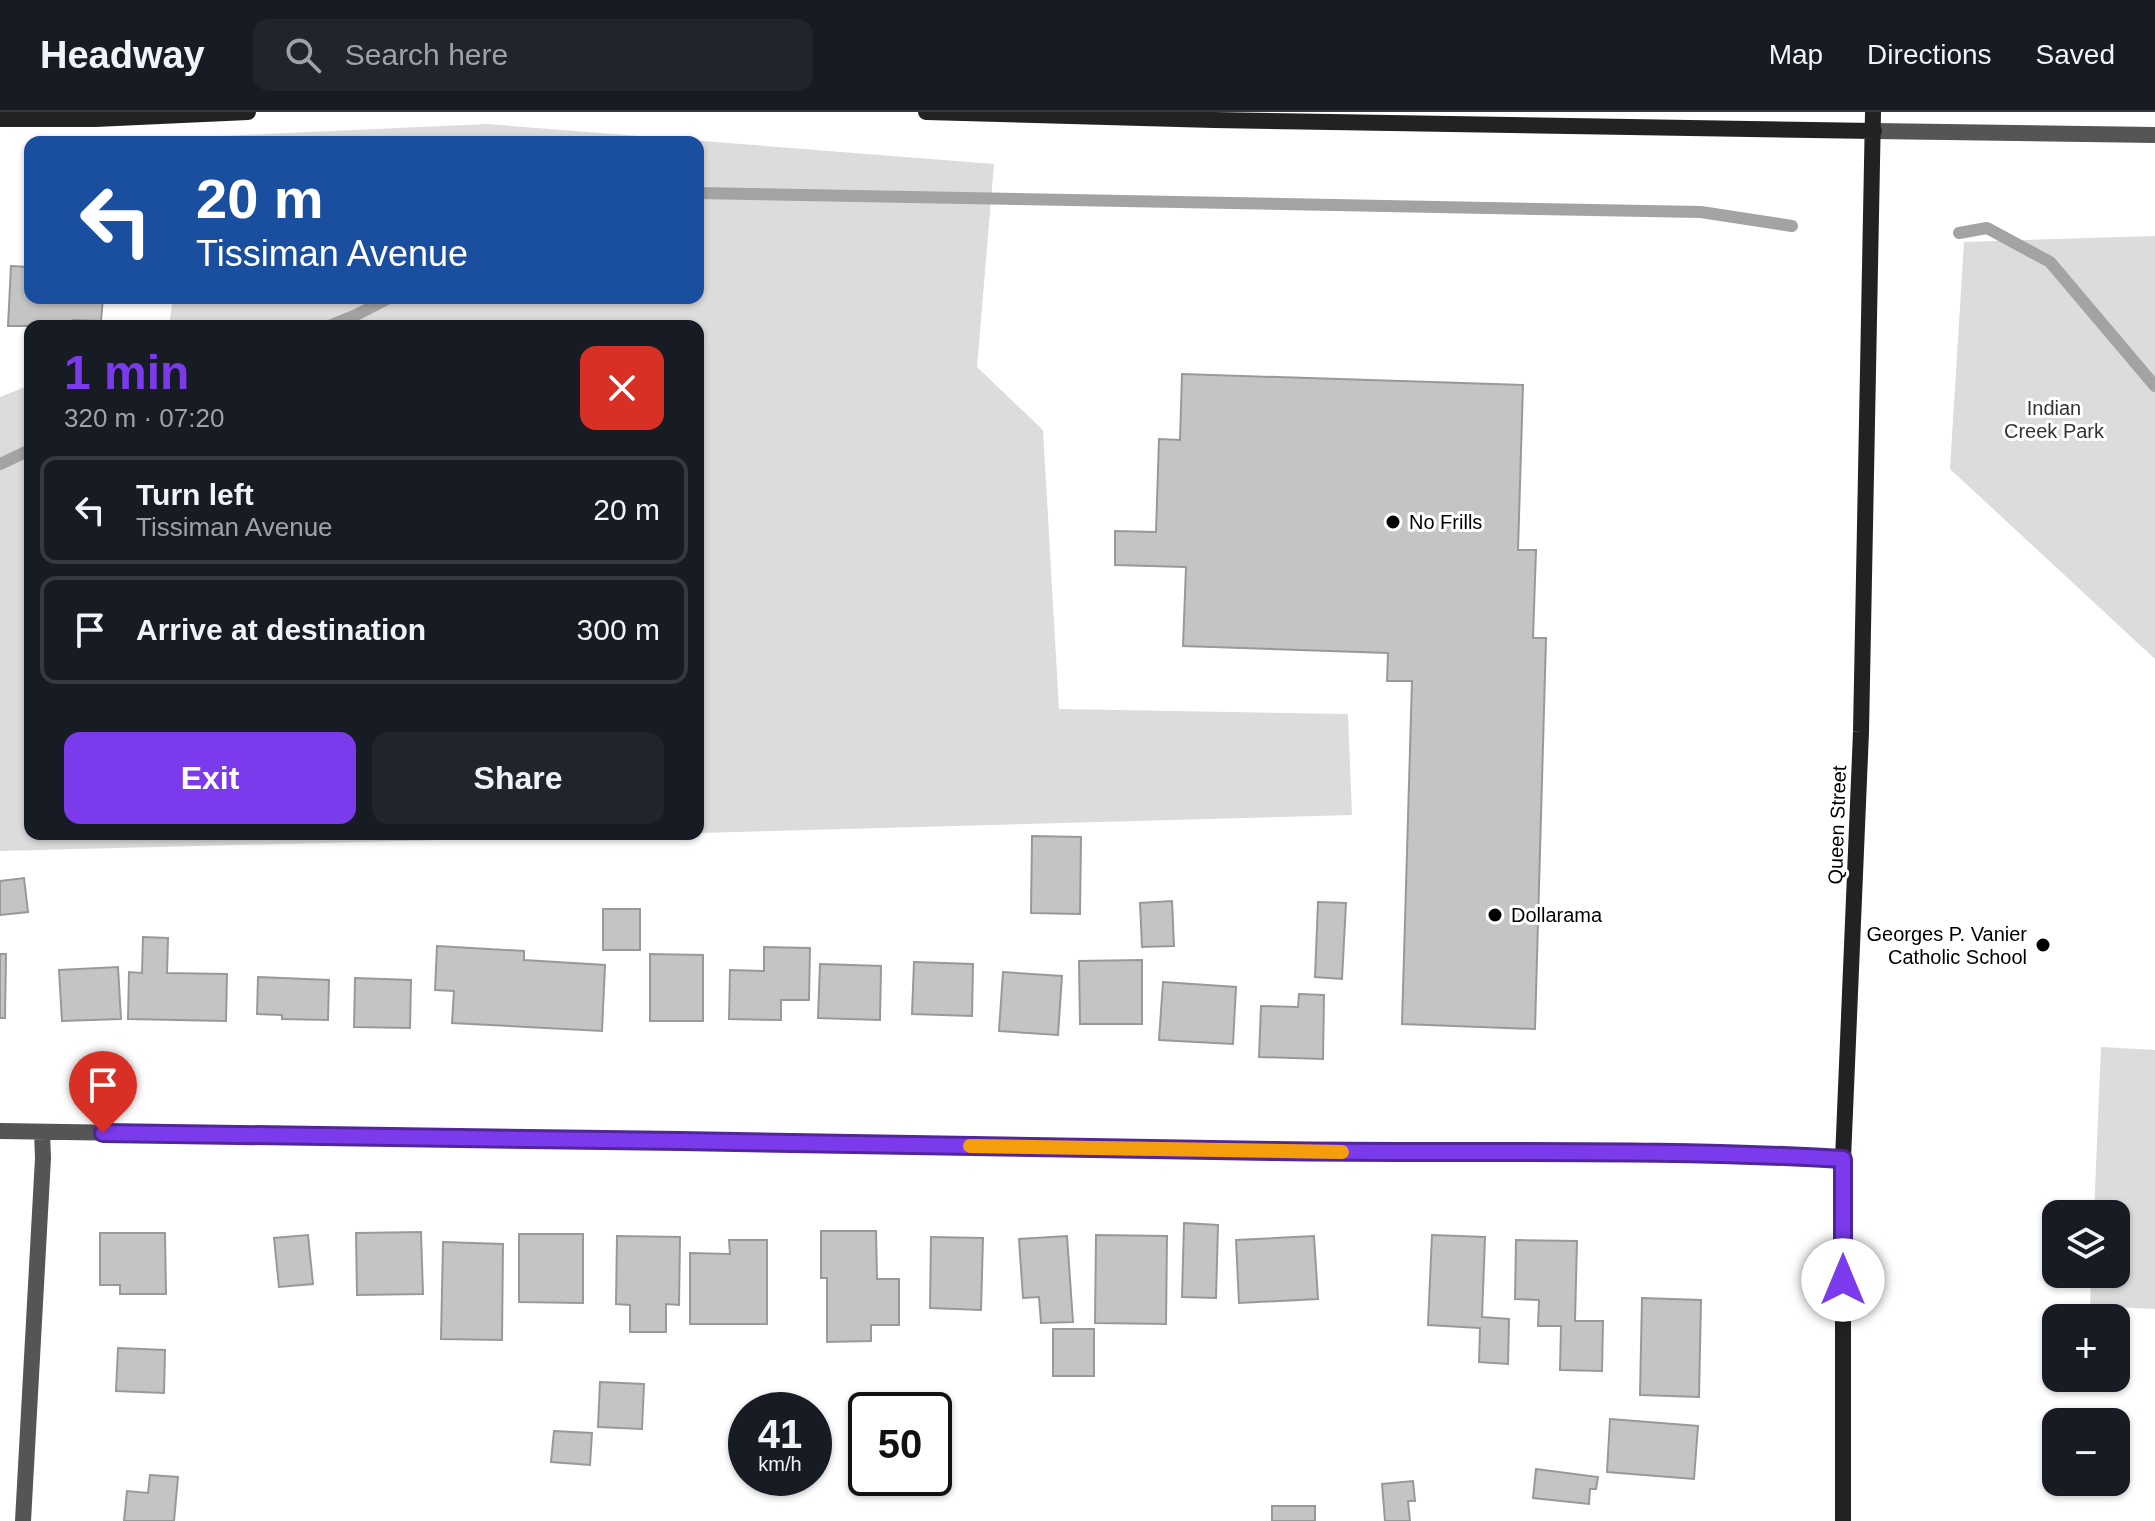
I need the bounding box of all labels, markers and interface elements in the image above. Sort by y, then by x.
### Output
search box [253,19,813,91]
icon: search [281,33,325,77]
text: Headway [40,34,205,76]
text: Search here [345,38,508,71]
text: Map [1769,39,1823,70]
text: Directions [1867,39,1992,70]
text: Saved [2036,39,2115,70]
text: 20 m [196,167,324,230]
icon: left [64,168,168,272]
text: Tissiman Avenue [196,233,468,274]
text: 1 min [64,346,189,399]
button: close [580,346,664,430]
park label: Indian Creek Park [2004,397,2105,442]
text: 320 m · 07:20 [64,403,224,433]
text: Turn left [136,478,254,511]
icon: left [68,488,112,532]
text: 20 m [593,493,660,526]
place label: No Frills [1409,511,1482,533]
text: Tissiman Avenue [136,512,333,542]
marker: No Frills [1384,513,1402,531]
icon: arrive [68,608,112,652]
text: Arrive at destination [136,613,426,646]
text: 300 m [577,613,660,646]
button: Exit [64,732,356,824]
button: Share [372,732,664,824]
street label: Queen Street [1824,765,1850,885]
place label: Dollarama [1511,904,1603,926]
marker: Dollarama [1486,906,1504,924]
place label: Georges P. Vanier Catholic School [1867,923,2027,968]
marker: Georges P. Vanier Catholic School [2034,936,2052,954]
pin [69,1051,137,1133]
icon: arrive [81,1063,125,1107]
map controls [2042,1200,2130,1496]
button: layers [2042,1200,2130,1288]
position arrow [1801,1238,1885,1322]
button: + [2042,1304,2130,1392]
speed limit sign: 50 [848,1392,952,1496]
button: − [2042,1408,2130,1496]
text: 41 [758,1412,802,1456]
text: km/h [758,1453,802,1475]

